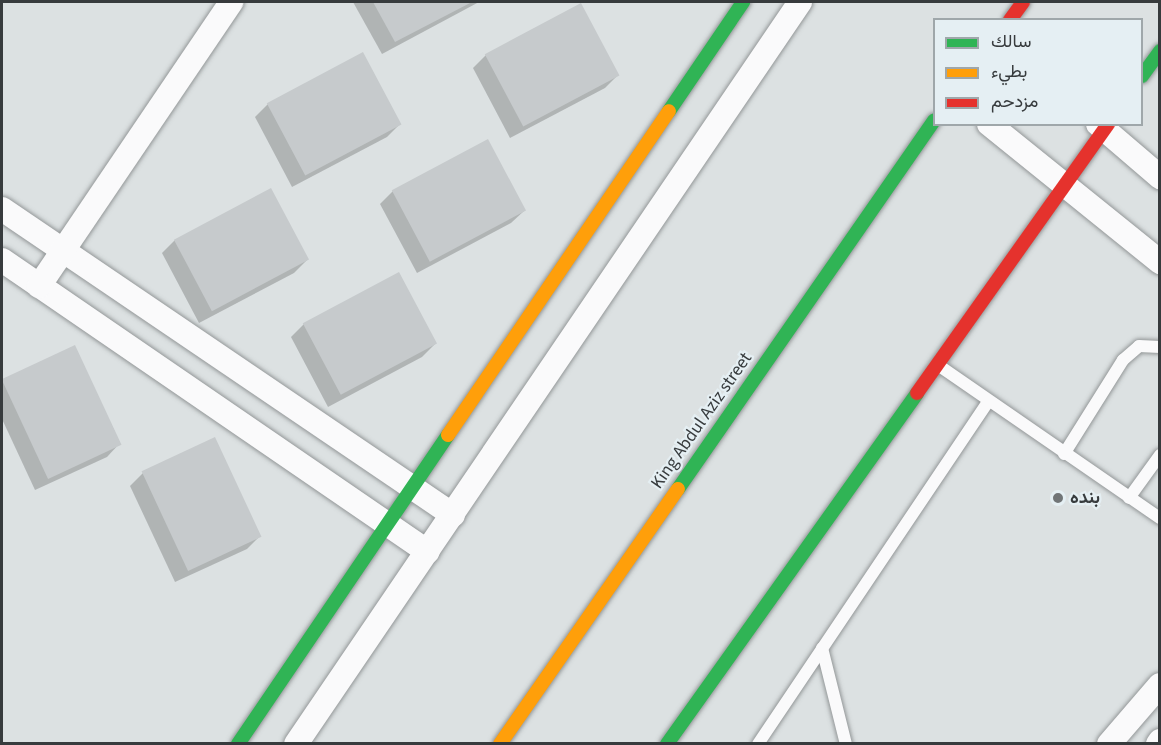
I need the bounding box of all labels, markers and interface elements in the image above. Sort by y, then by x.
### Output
legend [933,18,1143,126]
text: سالك [991,29,1031,54]
text: بطيء [991,59,1027,84]
text: مزدحم [991,89,1038,114]
street label: King Abdul Aziz street [647,349,757,493]
place label: بنده [1070,487,1100,509]
marker: بنده [1051,491,1065,505]

